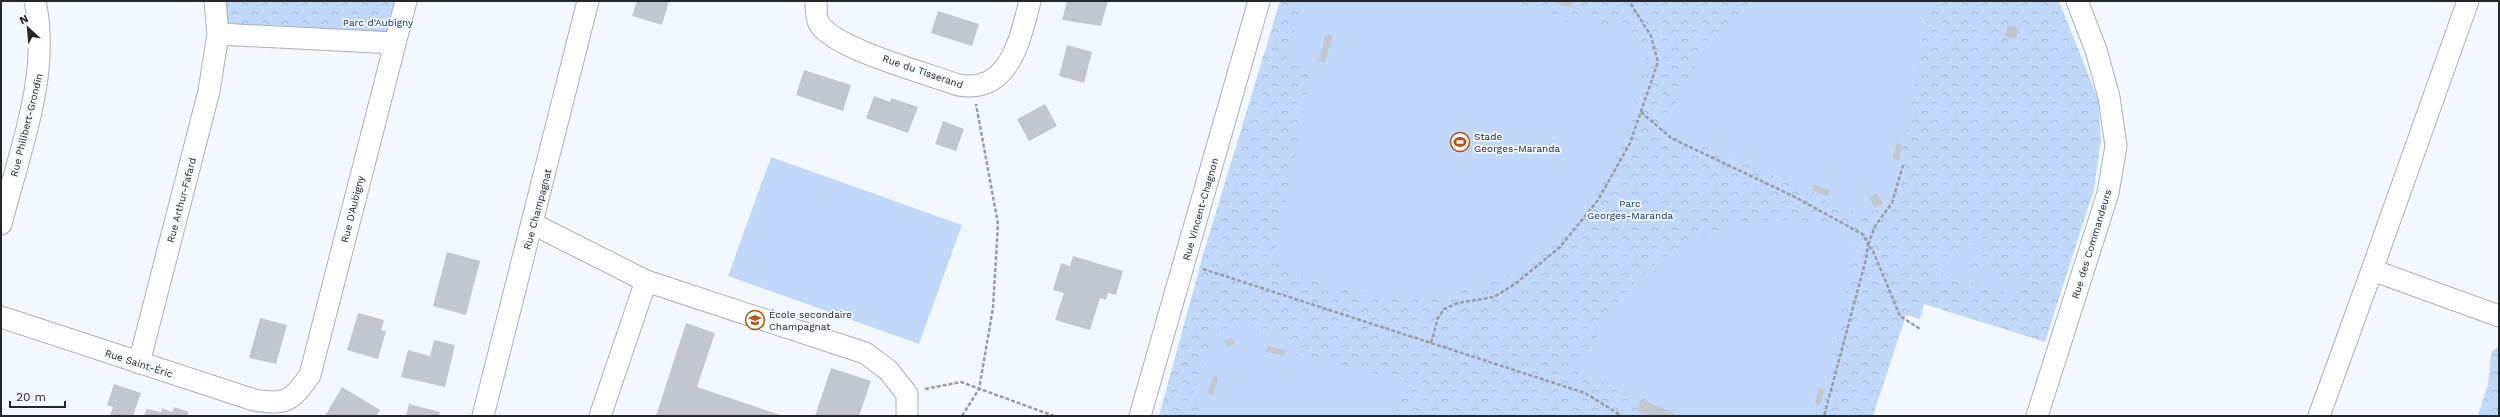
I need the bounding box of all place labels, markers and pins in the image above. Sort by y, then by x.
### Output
sports icon: Stade Georges-Maranda [1449,131,1471,153]
place label: Stade Georges-Maranda [1474,131,1560,154]
school or university icon: École secondaire Champagnat [744,309,766,331]
place label: École secondaire Champagnat [769,309,852,332]

